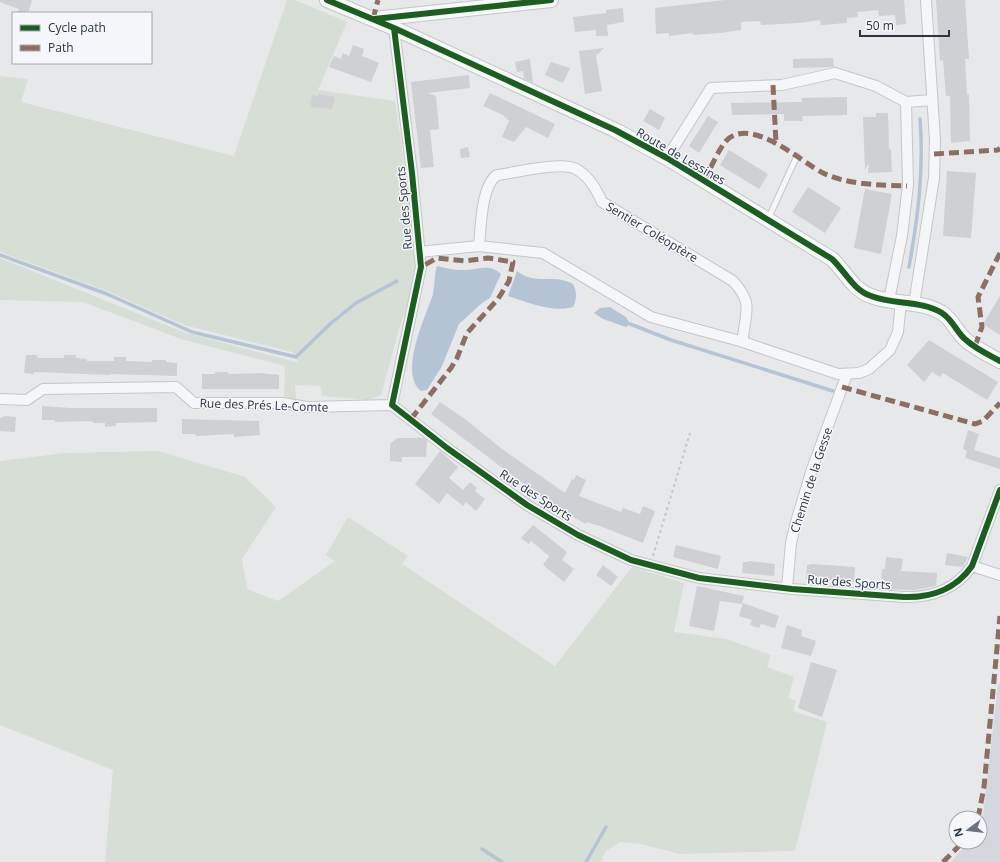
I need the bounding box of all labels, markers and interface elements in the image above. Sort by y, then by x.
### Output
legend [12,12,152,64]
scale bar [860,12,949,38]
text: 50 m [866,17,894,34]
text: Cycle path [48,19,106,36]
text: Path [48,39,74,56]
street label: Route de Lessines [633,123,729,189]
street label: Rue des Sports [392,165,416,250]
street label: Sentier Coléoptère [603,198,701,266]
street label: Rue des Prés Le-Comte [199,394,329,416]
street label: Chemin de la Gesse [786,425,836,535]
street label: Rue des Sports [496,465,576,525]
street label: Rue des Sports [807,571,892,593]
north arrow [948,810,988,850]
text: N [949,826,966,839]

